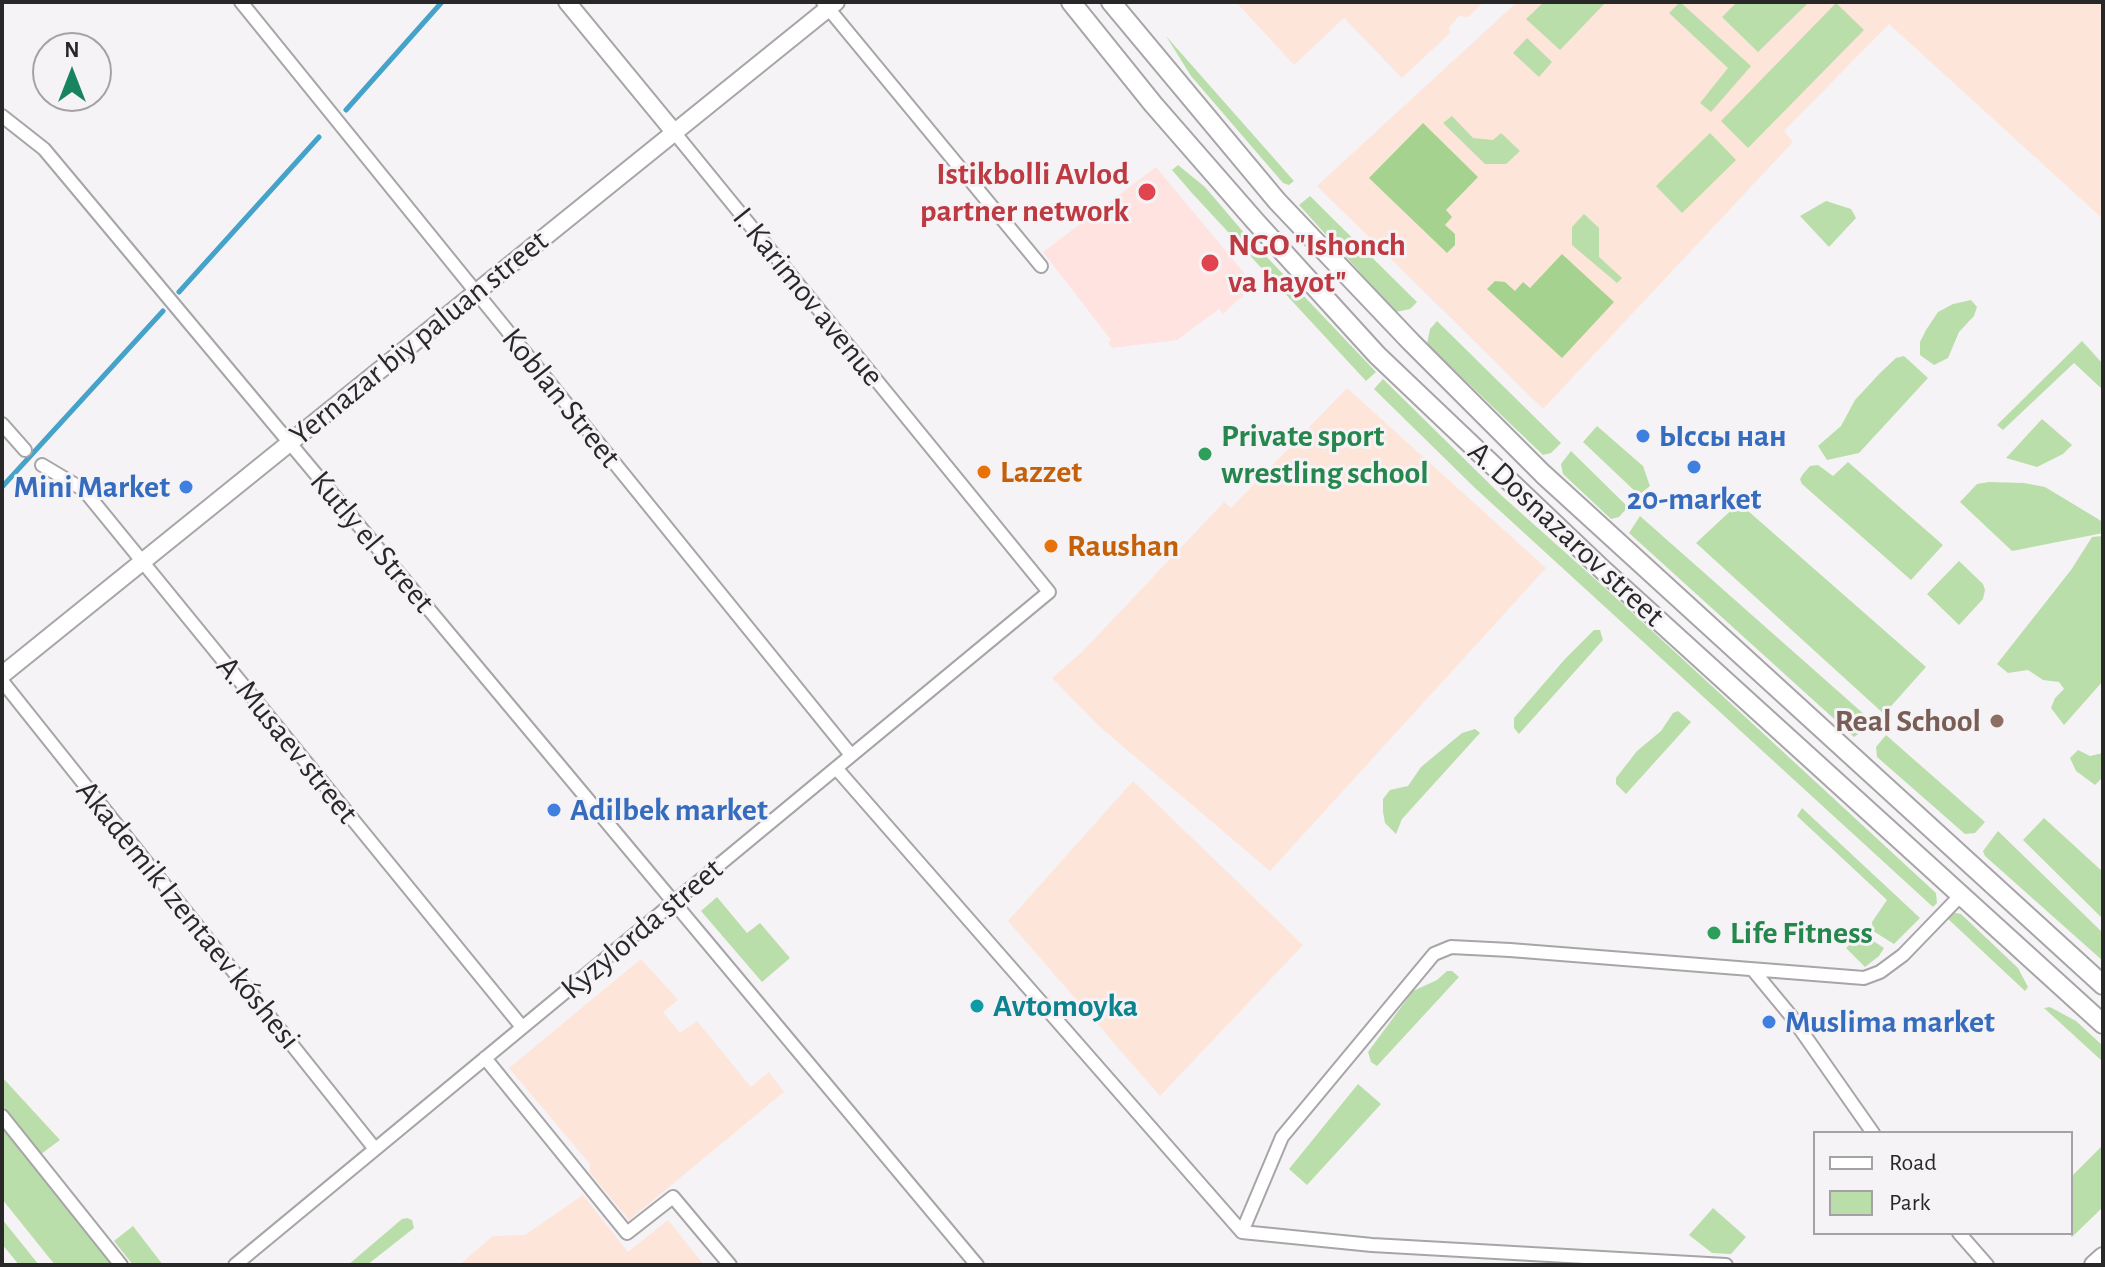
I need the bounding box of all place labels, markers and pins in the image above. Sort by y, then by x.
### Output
place label: Istikbolli Avlod partner network [920,155,1129,230]
marker: Istikbolli Avlod partner network [1136,181,1158,203]
place label: NGO "Ishonch va hayot" [1228,226,1406,301]
marker: NGO "Ishonch va hayot" [1199,252,1221,274]
place label: Private sport wrestling school [1221,417,1429,492]
place label: Ыссы нан [1659,417,1787,455]
marker: Ыссы нан [1634,427,1652,445]
marker: Private sport wrestling school [1196,445,1214,463]
place label: Lazzet [1000,453,1082,491]
marker: 20-market [1685,458,1703,476]
marker: Lazzet [975,463,993,481]
place label: Mini Market [14,468,170,506]
marker: Mini Market [177,478,195,496]
place label: 20-market [1627,480,1761,518]
place label: Raushan [1067,527,1179,565]
marker: Raushan [1042,537,1060,555]
place label: Real School [1835,702,1981,740]
marker: Real School [1988,712,2006,730]
place label: Adilbek market [570,791,768,829]
marker: Adilbek market [545,801,563,819]
place label: Life Fitness [1730,914,1873,952]
marker: Life Fitness [1705,924,1723,942]
place label: Avtomoyka [993,987,1138,1025]
marker: Avtomoyka [968,997,986,1015]
place label: Muslima market [1785,1003,1995,1041]
marker: Muslima market [1760,1013,1778,1031]

